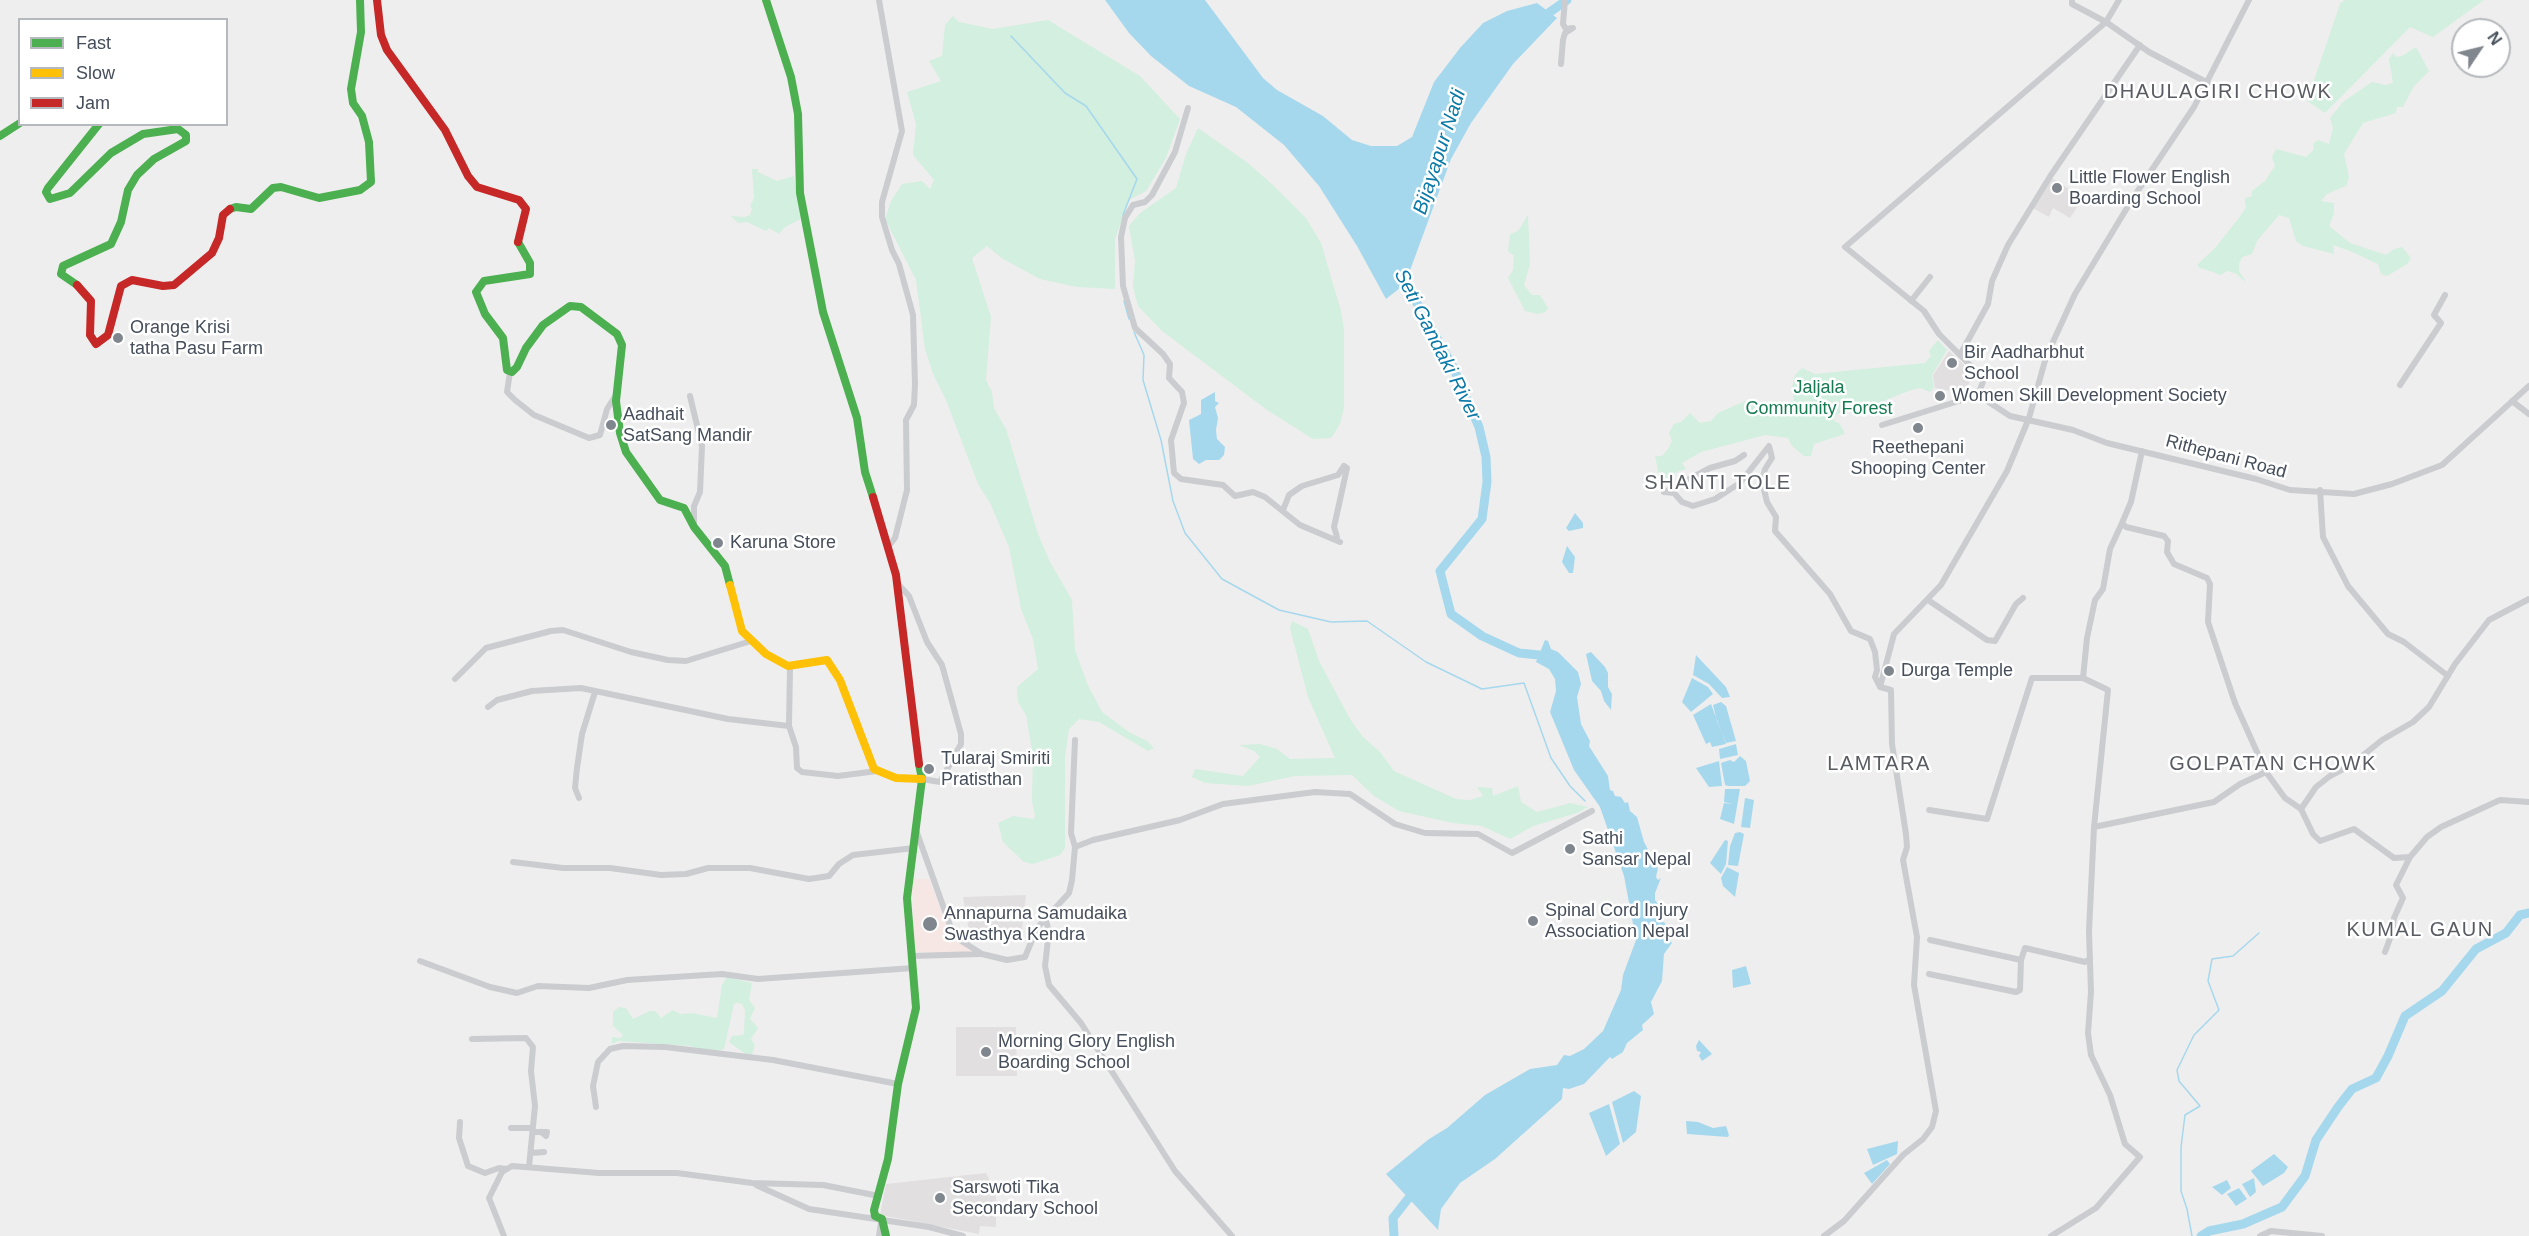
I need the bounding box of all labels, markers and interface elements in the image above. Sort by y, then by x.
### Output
legend [18,18,228,126]
north arrow [2451,18,2511,78]
text: N [2484,29,2505,48]
text: Fast [76,33,111,53]
text: Slow [76,63,115,83]
district label: DHAULAGIRI CHOWK [2104,80,2332,104]
water label: Bijayapur Nadi [1408,86,1472,218]
text: Jam [76,93,110,113]
place label: Little Flower English Boarding School [2069,167,2230,210]
marker: Little Flower English Boarding School [2050,181,2064,195]
water label: Seti Gandaki River [1388,265,1486,425]
place label: Orange Krisi tatha Pasu Farm [130,317,263,360]
marker: Orange Krisi tatha Pasu Farm [111,331,125,345]
place label: Bir Aadharbhut School [1964,342,2084,385]
marker: Bir Aadharbhut School [1945,356,1959,370]
park label: Jaljala Community Forest [1745,377,1893,420]
place label: Women Skill Development Society [1952,385,2227,407]
marker: Women Skill Development Society [1933,389,1947,403]
place label: Aadhait SatSang Mandir [623,404,752,446]
marker: Aadhait SatSang Mandir [604,418,618,432]
marker: Reethepani Shooping Center [1911,421,1925,435]
street label: Rithepani Road [2163,431,2289,483]
place label: Reethepani Shooping Center [1850,437,1986,480]
district label: SHANTI TOLE [1644,471,1792,495]
place label: Karuna Store [730,532,836,554]
marker: Karuna Store [711,536,725,550]
place label: Durga Temple [1901,660,2013,682]
marker: Durga Temple [1882,664,1896,678]
place label: Tularaj Smiriti Pratisthan [941,748,1050,790]
district label: LAMTARA [1827,752,1931,776]
district label: GOLPATAN CHOWK [2169,752,2377,776]
marker: Tularaj Smiriti Pratisthan [922,762,936,776]
place label: Sathi Sansar Nepal [1582,828,1691,870]
marker: Sathi Sansar Nepal [1563,842,1577,856]
place label: Spinal Cord Injury Association Nepal [1545,900,1689,942]
place label: Annapurna Samudaika Swasthya Kendra [944,903,1127,946]
marker: Spinal Cord Injury Association Nepal [1526,914,1540,928]
marker: Annapurna Samudaika Swasthya Kendra [921,915,939,933]
district label: KUMAL GAUN [2346,918,2494,942]
place label: Morning Glory English Boarding School [998,1031,1175,1074]
marker: Morning Glory English Boarding School [979,1045,993,1059]
place label: Sarswoti Tika Secondary School [952,1177,1098,1220]
marker: Sarswoti Tika Secondary School [933,1191,947,1205]

